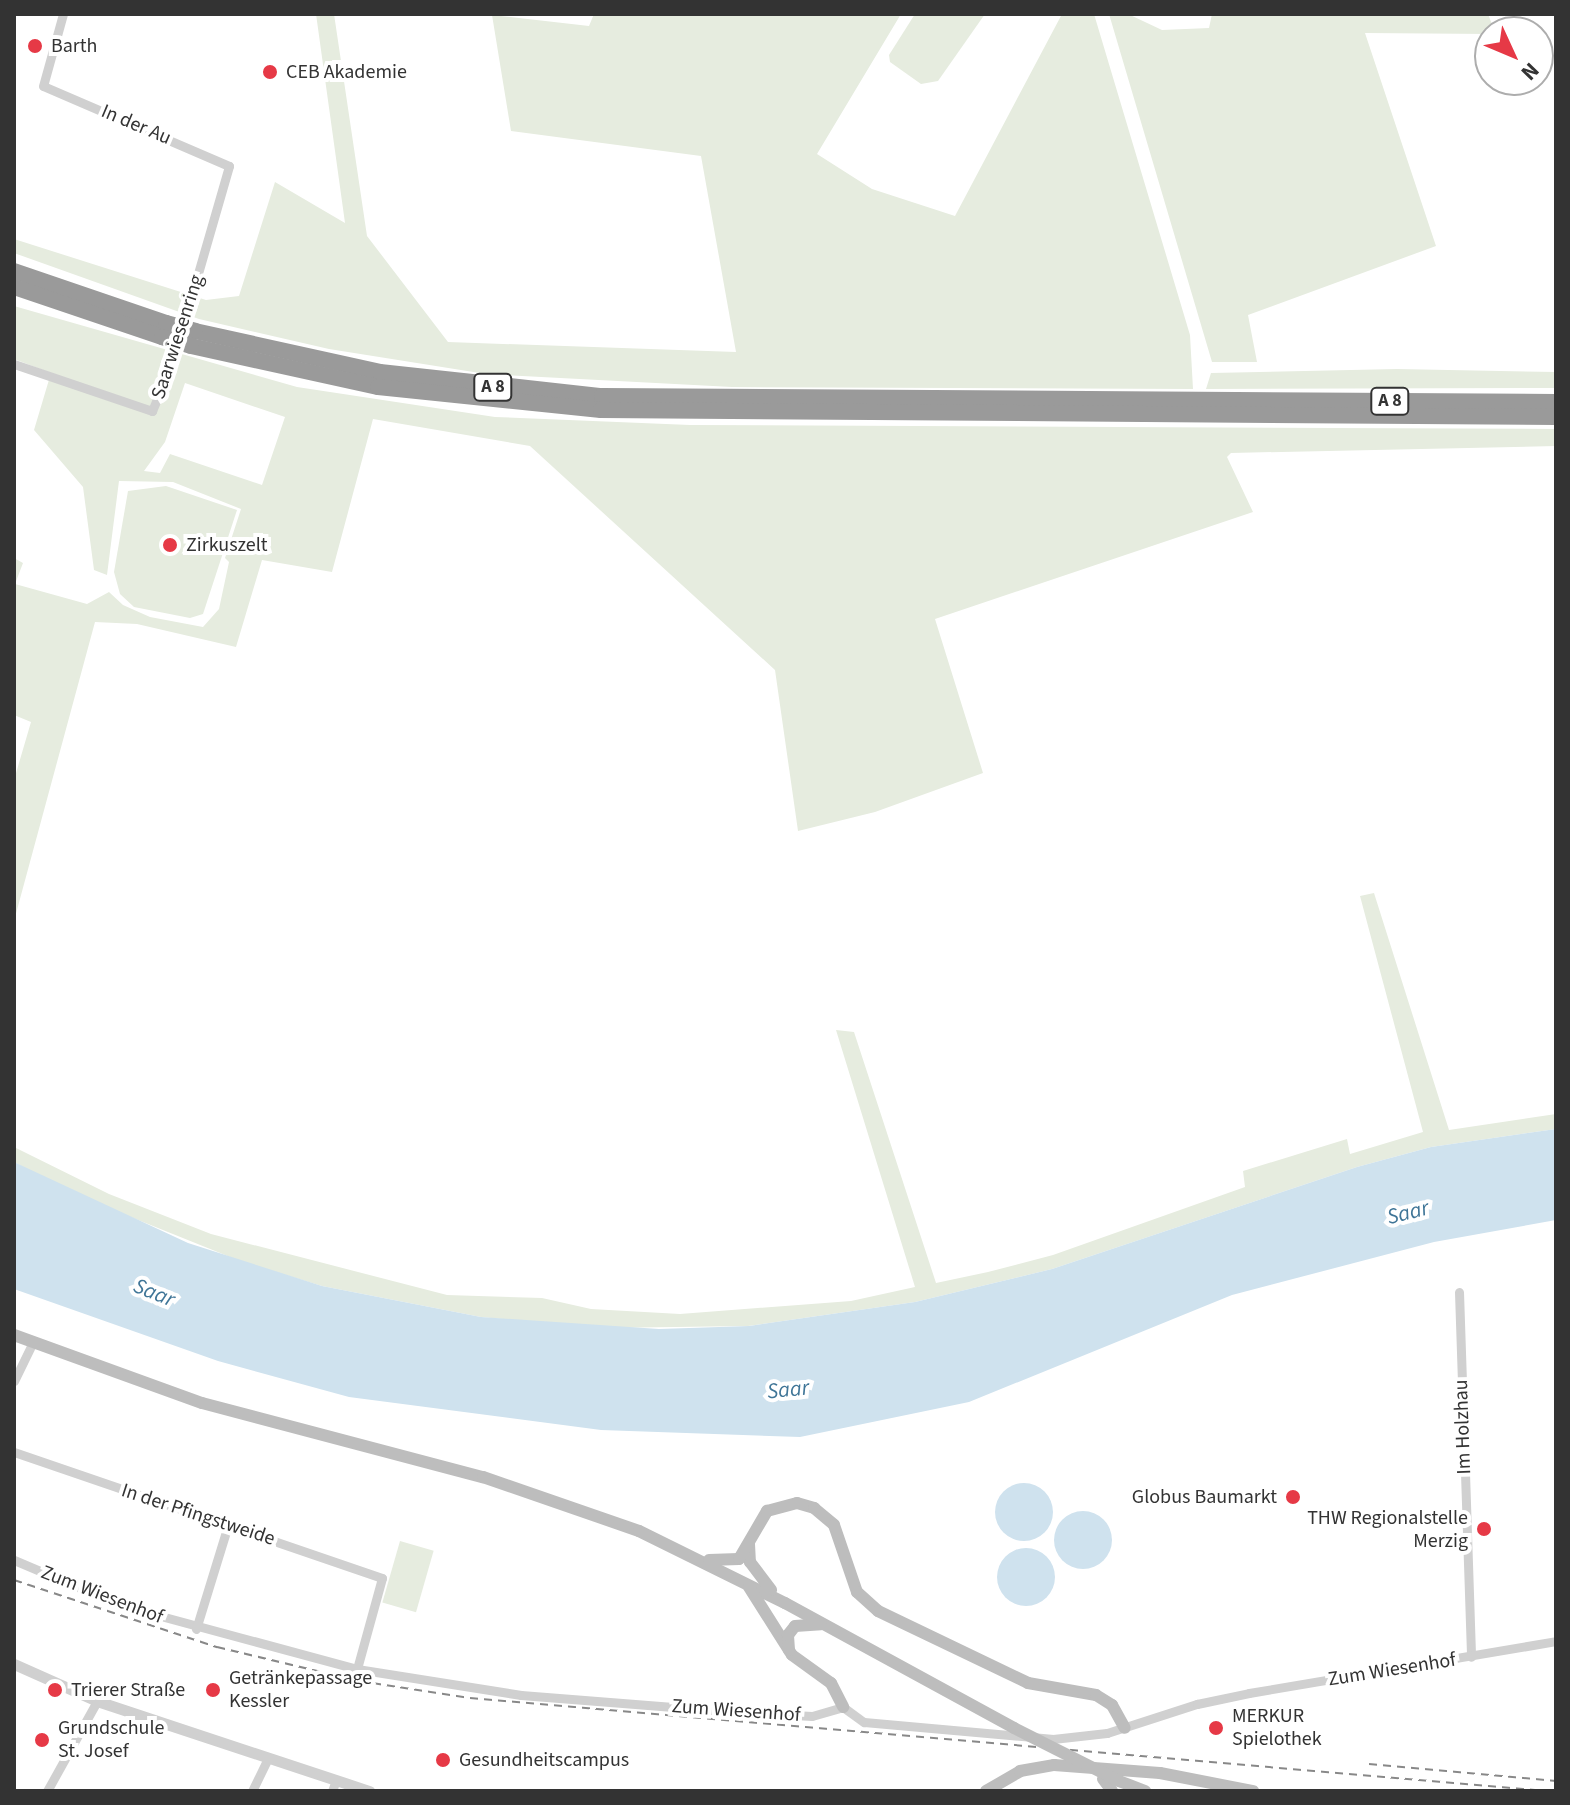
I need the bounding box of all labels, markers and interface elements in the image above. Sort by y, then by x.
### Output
north arrow [1474,16,1554,96]
place label: Barth [51,34,97,58]
marker: Barth [26,37,44,55]
text: N [1513,55,1546,88]
place label: CEB Akademie [286,60,407,84]
marker: CEB Akademie [261,63,279,81]
street label: In der Au [97,100,175,150]
street label: Saarwiesenring [147,272,209,402]
road number: A 8 [473,373,513,401]
road number: A 8 [1370,387,1410,415]
place label: Zirkuszelt [186,533,268,557]
marker: Zirkuszelt [161,536,179,554]
water label: Saar [1384,1195,1432,1231]
water label: Saar [129,1273,179,1313]
water label: Saar [766,1375,810,1405]
street label: Im Holzhau [1449,1379,1477,1475]
street label: In der Pfingstweide [118,1479,278,1551]
place label: Globus Baumarkt [1132,1485,1277,1509]
marker: Globus Baumarkt [1284,1488,1302,1506]
place label: THW Regionalstelle Merzig [1307,1506,1468,1553]
marker: THW Regionalstelle Merzig [1475,1520,1493,1538]
street label: Zum Wiesenhof [37,1561,167,1629]
street label: Zum Wiesenhof [1326,1648,1458,1692]
place label: Getränkepassage Kessler [229,1666,372,1713]
place label: Trierer Straße [71,1678,185,1702]
marker: Trierer Straße [46,1681,64,1699]
marker: Getränkepassage Kessler [204,1681,222,1699]
street label: Zum Wiesenhof [671,1695,801,1727]
place label: MERKUR Spielothek [1232,1704,1322,1751]
place label: Grundschule St. Josef [58,1716,164,1763]
marker: MERKUR Spielothek [1207,1719,1225,1737]
marker: Grundschule St. Josef [33,1731,51,1749]
place label: Gesundheitscampus [459,1748,629,1772]
marker: Gesundheitscampus [434,1751,452,1769]

